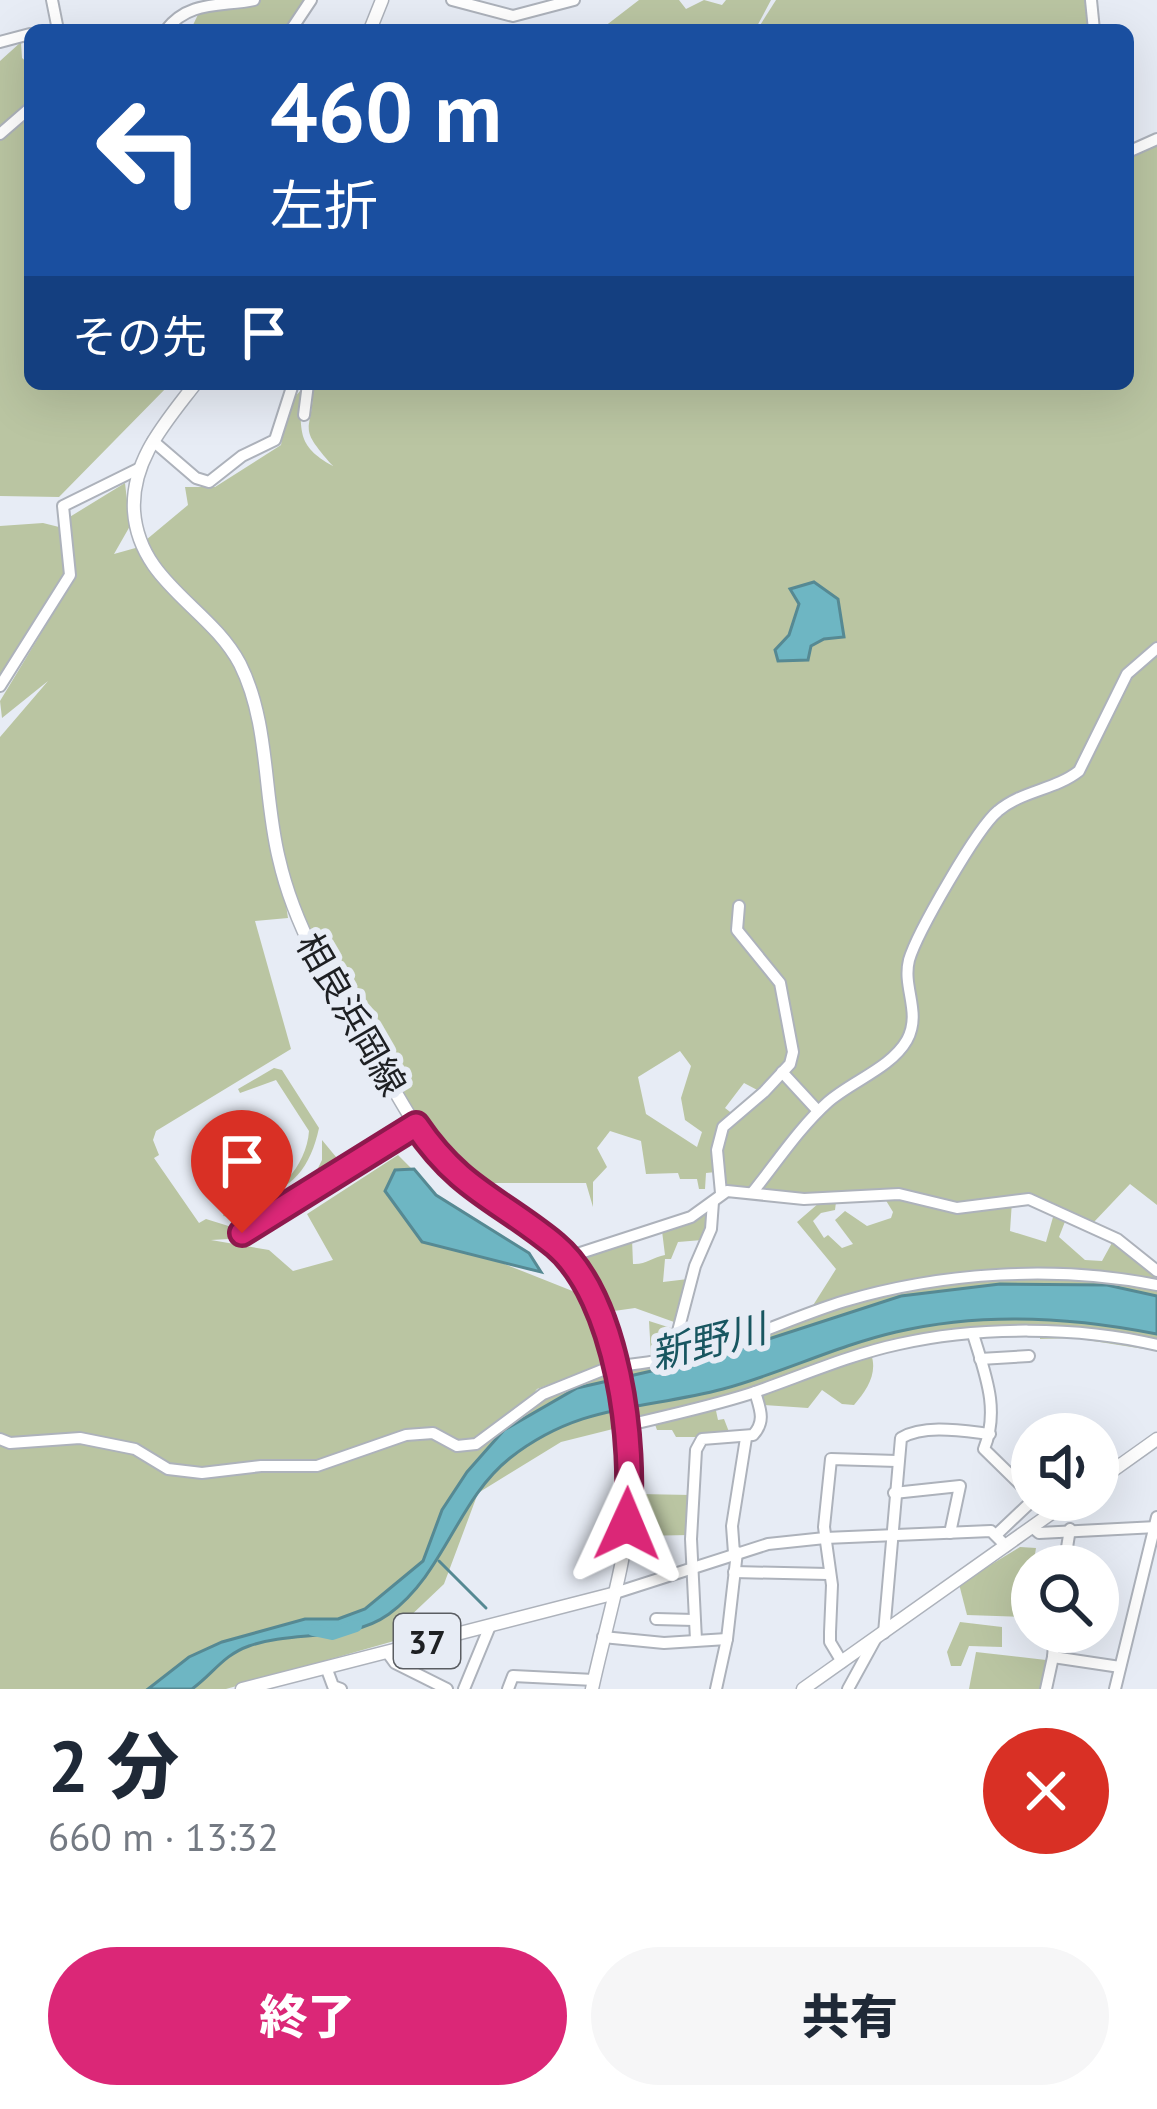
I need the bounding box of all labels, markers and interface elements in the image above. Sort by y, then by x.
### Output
text: 460 m [270,56,502,165]
icon: left [72,72,228,228]
text: 左折 [270,170,378,240]
icon: arrive [231,300,297,366]
text: その先 [72,307,207,365]
street label: 相良浜岡線 [287,924,417,1104]
pin [191,1110,293,1233]
icon: arrive [209,1128,275,1194]
water label: 新野川 [645,1301,775,1380]
map controls [1011,1413,1119,1653]
button: sound [1011,1413,1119,1521]
position arrow [564,1461,690,1587]
button: search [1011,1545,1119,1653]
road number: 37 [394,1614,460,1668]
text: 2 分 [48,1719,179,1812]
button: close [983,1728,1109,1854]
text: 660 m · 13:32 [48,1811,279,1862]
button: 終了 [48,1947,567,2085]
button: 共有 [591,1947,1109,2085]

